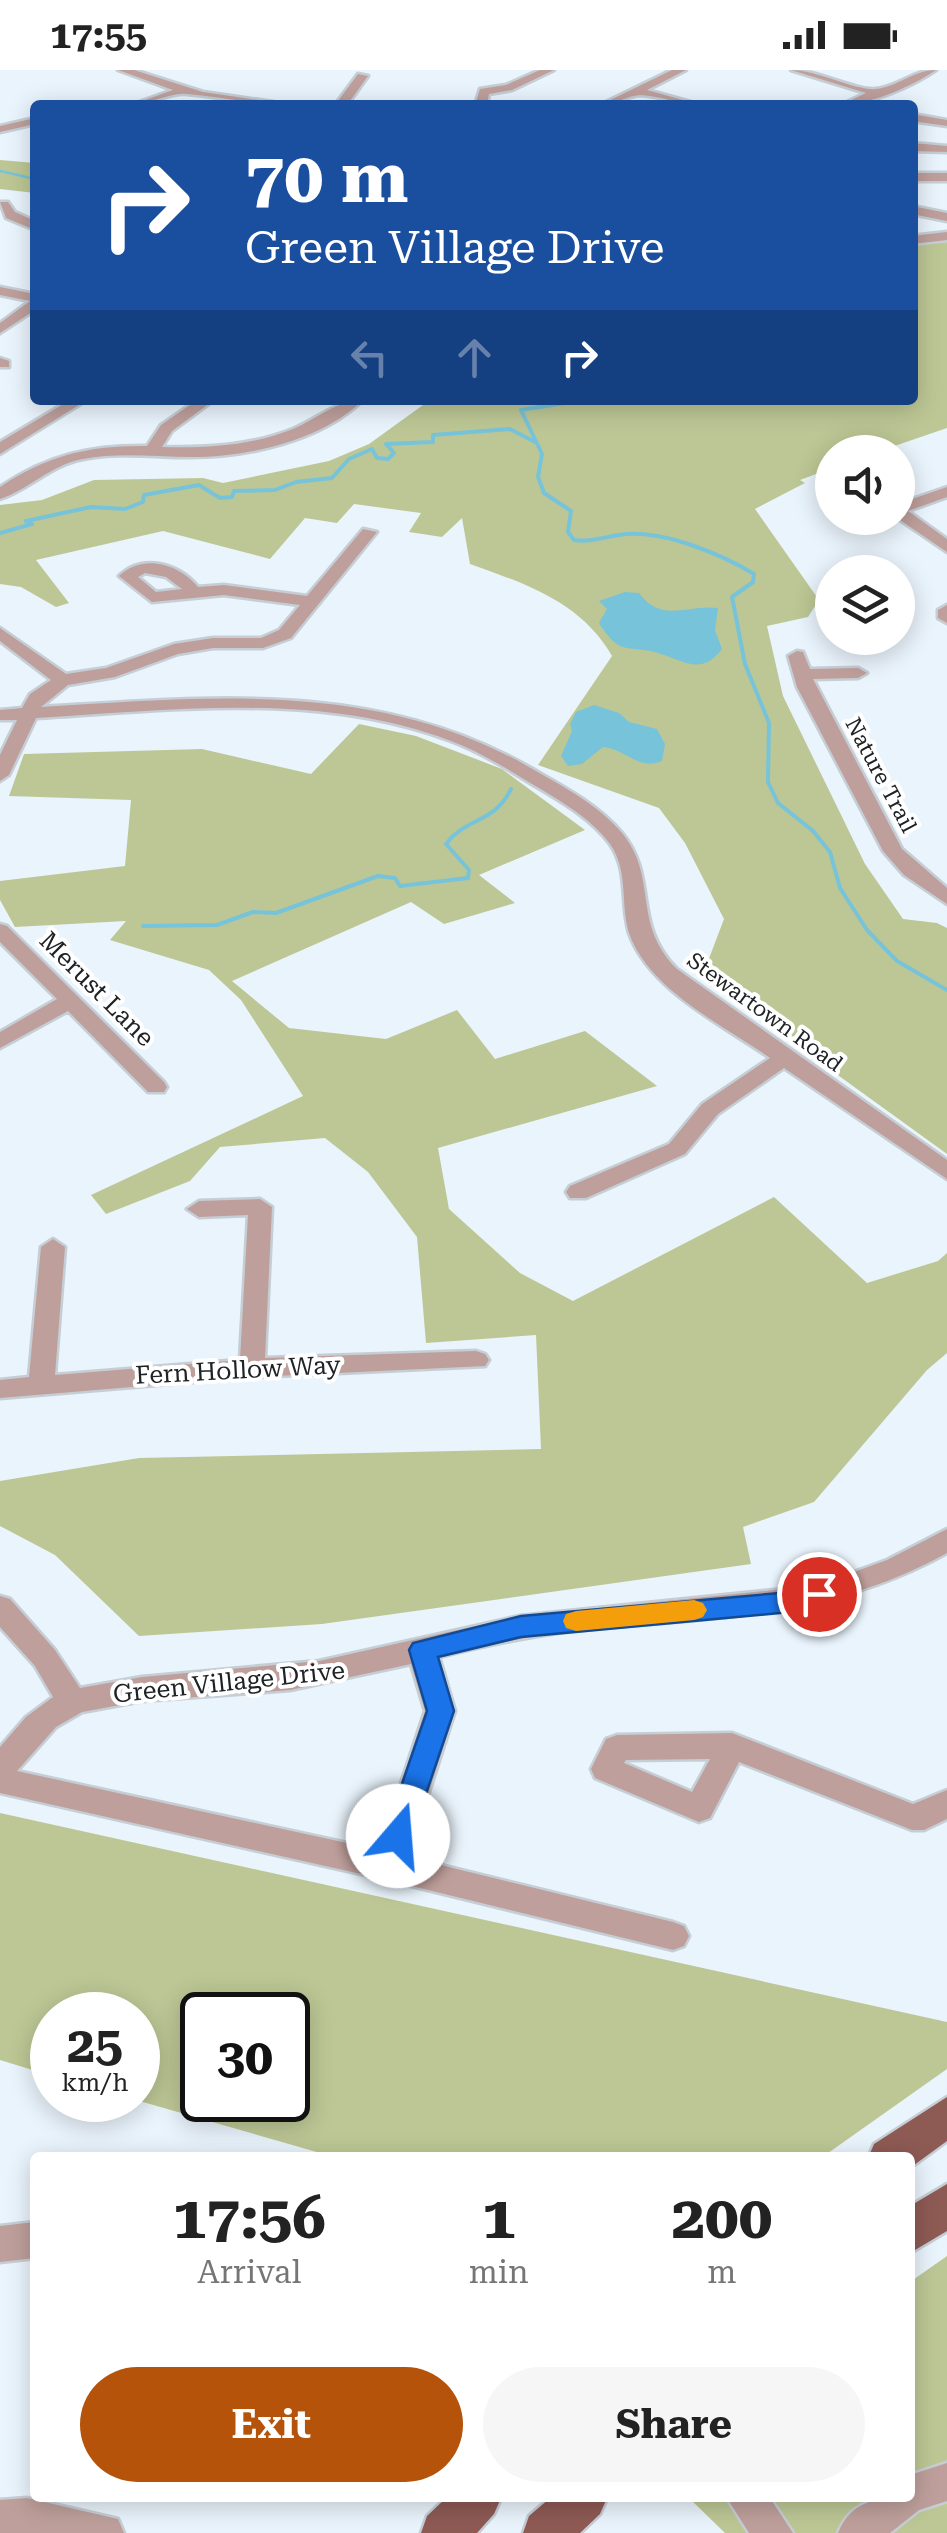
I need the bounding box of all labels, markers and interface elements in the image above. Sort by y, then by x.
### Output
text: 17:55 [50,13,147,57]
text: 70 m [245,137,409,219]
icon: right [80,140,210,270]
text: Green Village Drive [245,221,664,274]
icon: left [342,330,397,385]
icon: ahead [447,330,502,385]
icon: right [552,330,607,385]
map controls [815,435,915,655]
button: sound [815,435,915,535]
button: layers [815,555,915,655]
street label: Nature Trail [840,713,922,837]
street label: Merust Lane [34,926,160,1052]
street label: Stewartown Road [683,947,847,1077]
street label: Fern Hollow Way [135,1350,342,1390]
pin [777,1552,862,1637]
icon: arrive [792,1567,847,1622]
street label: Green Village Drive [112,1655,346,1709]
position arrow [346,1784,450,1888]
speed limit sign: 30 [180,1992,310,2122]
text: 25 [67,2016,123,2074]
text: km/h [62,2068,128,2097]
text: 17:56 [173,2182,326,2253]
text: 1 [482,2182,515,2253]
text: 200 [671,2182,772,2253]
text: Arrival [197,2253,301,2291]
text: min [469,2253,529,2291]
text: m [707,2253,736,2291]
button: Exit [80,2367,463,2482]
button: Share [483,2367,865,2482]

